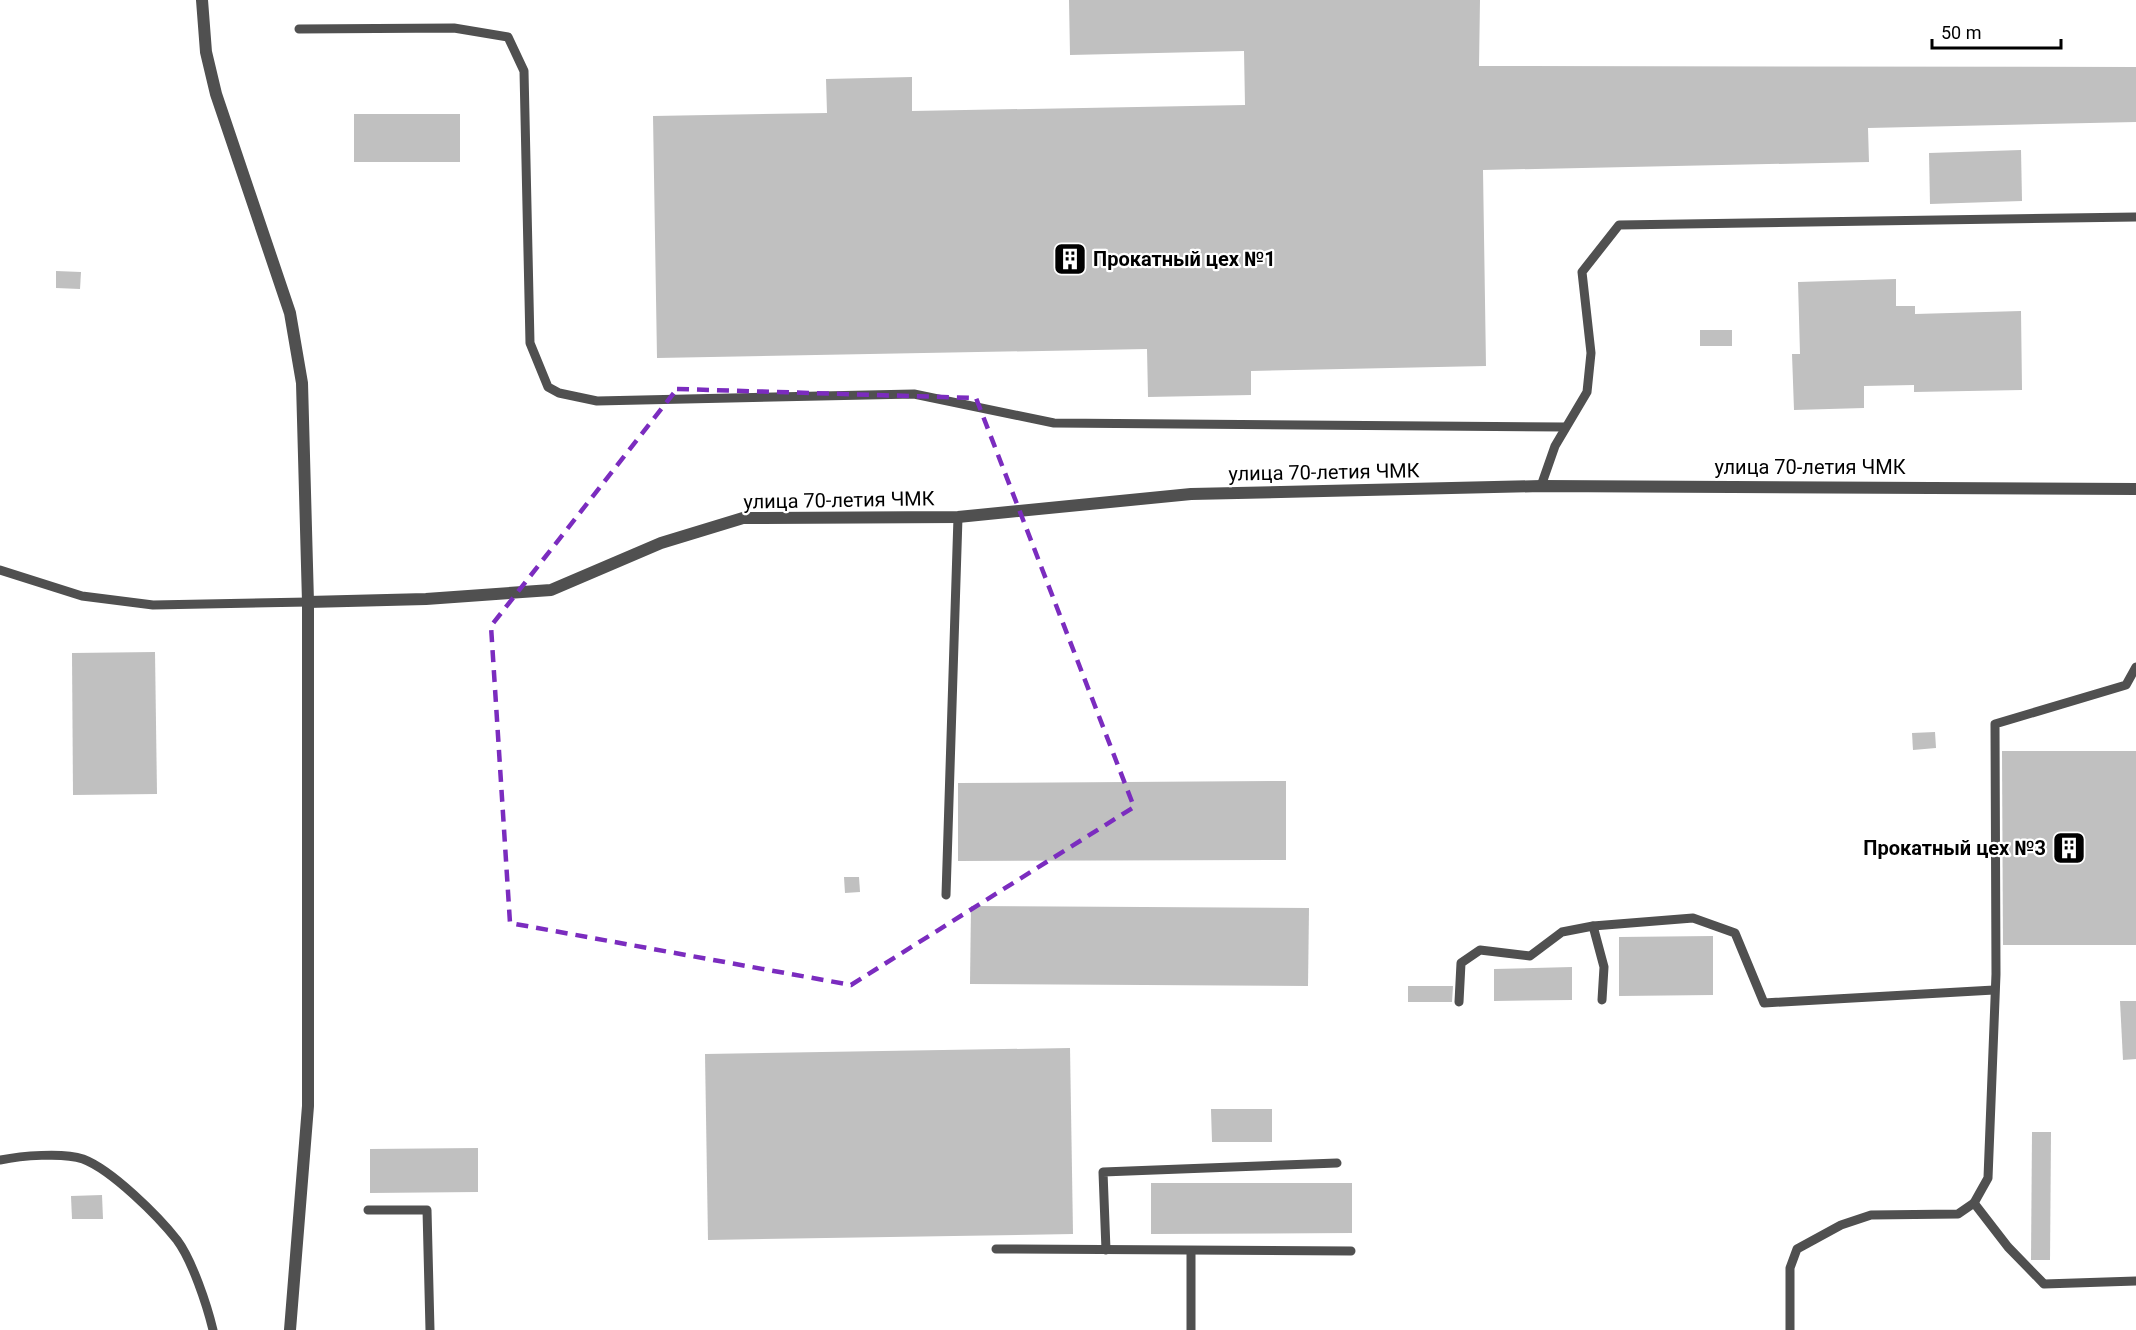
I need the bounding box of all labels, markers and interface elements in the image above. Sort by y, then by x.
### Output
scale bar [1932,12,2061,50]
text: 50 m [1941,22,1981,43]
building icon: Прокатный цех №1 [1052,241,1088,277]
place label: Прокатный цех №1 [1093,247,1276,271]
street label: улица 70-летия ЧМК [1714,455,1906,479]
street label: улица 70-летия ЧМК [1228,458,1420,486]
street label: улица 70-летия ЧМК [743,486,935,514]
building icon: Прокатный цех №3 [2051,830,2087,866]
place label: Прокатный цех №3 [1863,836,2046,860]

